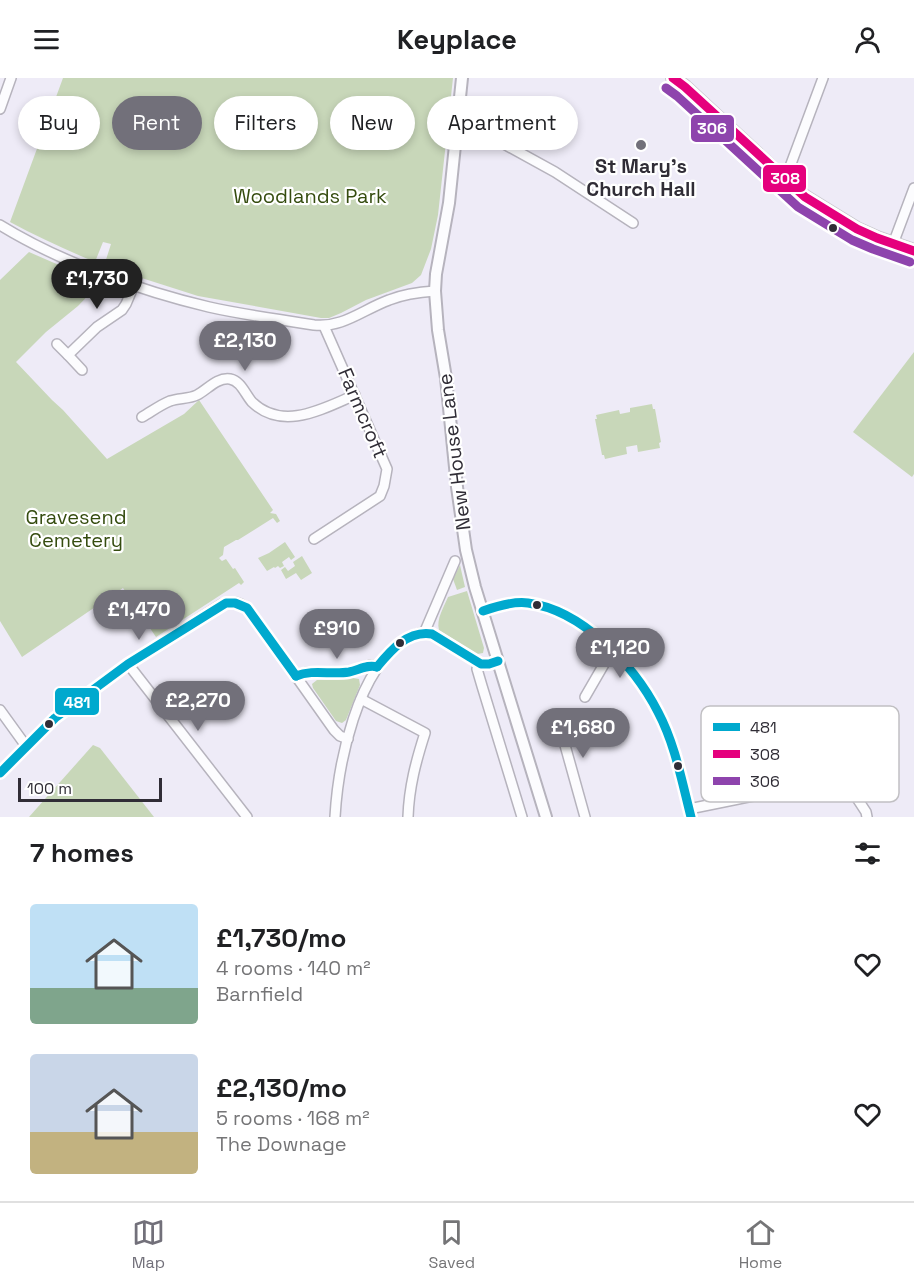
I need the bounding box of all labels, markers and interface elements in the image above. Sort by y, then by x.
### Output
text: Keyplace [397,22,517,57]
icon: menu [30,23,63,56]
icon: person [851,23,884,56]
chip: Buy [18,96,100,150]
chip: Rent [112,96,202,150]
chip: Filters [214,96,318,150]
chip: New [330,96,415,150]
chip: Apartment [427,96,578,150]
line badge: 306 [690,114,735,143]
text: 306 [697,118,727,139]
marker: St Mary's Church Hall [634,138,648,152]
place label: St Mary's Church Hall [586,153,696,202]
line badge: 308 [762,164,807,193]
text: 308 [770,168,800,189]
park label: Woodlands Park [233,183,387,209]
unlabelled marker [827,222,839,234]
pin: £1,730 [48,259,146,310]
text: £1,730 [65,265,129,291]
pin: £2,130 [196,321,294,372]
text: £2,130 [213,327,277,353]
street label: Farmcroft [332,364,394,462]
street label: New House Lane [431,372,477,532]
park label: Gravesend Cemetery [25,504,127,553]
pin: £1,470 [90,590,188,641]
text: £1,470 [107,596,171,622]
unlabelled marker [531,599,543,611]
pin: £910 [301,609,373,660]
text: £910 [313,615,361,641]
pin: £1,120 [571,628,669,679]
text: £1,120 [590,634,650,660]
unlabelled marker [394,637,406,649]
pin: £2,270 [149,681,247,732]
line badge: 481 [54,687,100,716]
text: £2,270 [165,687,231,713]
text: 481 [63,692,91,713]
legend [701,706,899,802]
pin: £1,680 [534,708,632,759]
text: £1,680 [551,714,615,740]
text: 481 [750,717,777,738]
unlabelled marker [43,718,55,730]
text: 308 [750,744,780,765]
unlabelled marker [672,760,684,772]
text: 306 [750,771,780,792]
scale bar [18,775,162,802]
text: 100 m [27,778,72,799]
text: 7 homes [30,836,134,870]
icon: filters [851,837,884,870]
text: £1,730/mo [216,921,346,955]
icon: home [78,928,150,1000]
icon: heart [851,948,884,981]
text: 4 rooms · 140 m² [216,955,371,981]
text: Barnfield [216,981,303,1007]
text: £2,130/mo [216,1071,347,1105]
icon: home [78,1078,150,1150]
icon: heart [851,1098,884,1131]
text: 5 rooms · 168 m² [216,1105,370,1131]
text: The Downage [216,1131,347,1157]
tab: Map [132,1216,165,1273]
tab: Saved [429,1216,475,1273]
tab: Home [739,1216,782,1273]

